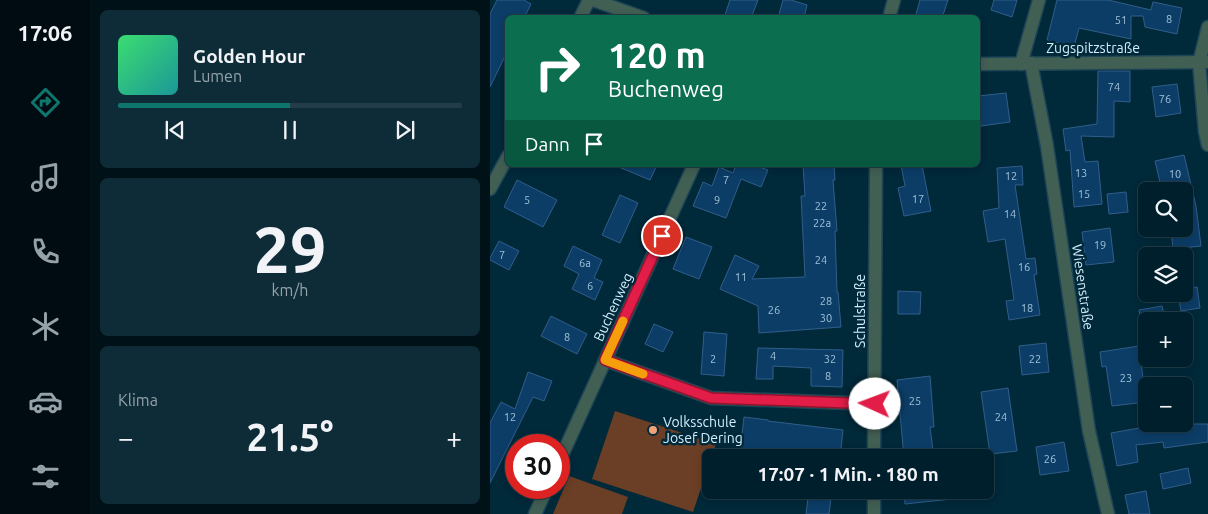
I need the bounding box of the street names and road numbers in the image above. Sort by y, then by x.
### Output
street label: Zugspitzstraße [1046,40,1140,56]
street label: Wiesenstraße [1069,243,1097,331]
street label: Buchenweg [590,270,636,344]
street label: Schulstraße [852,274,868,348]

